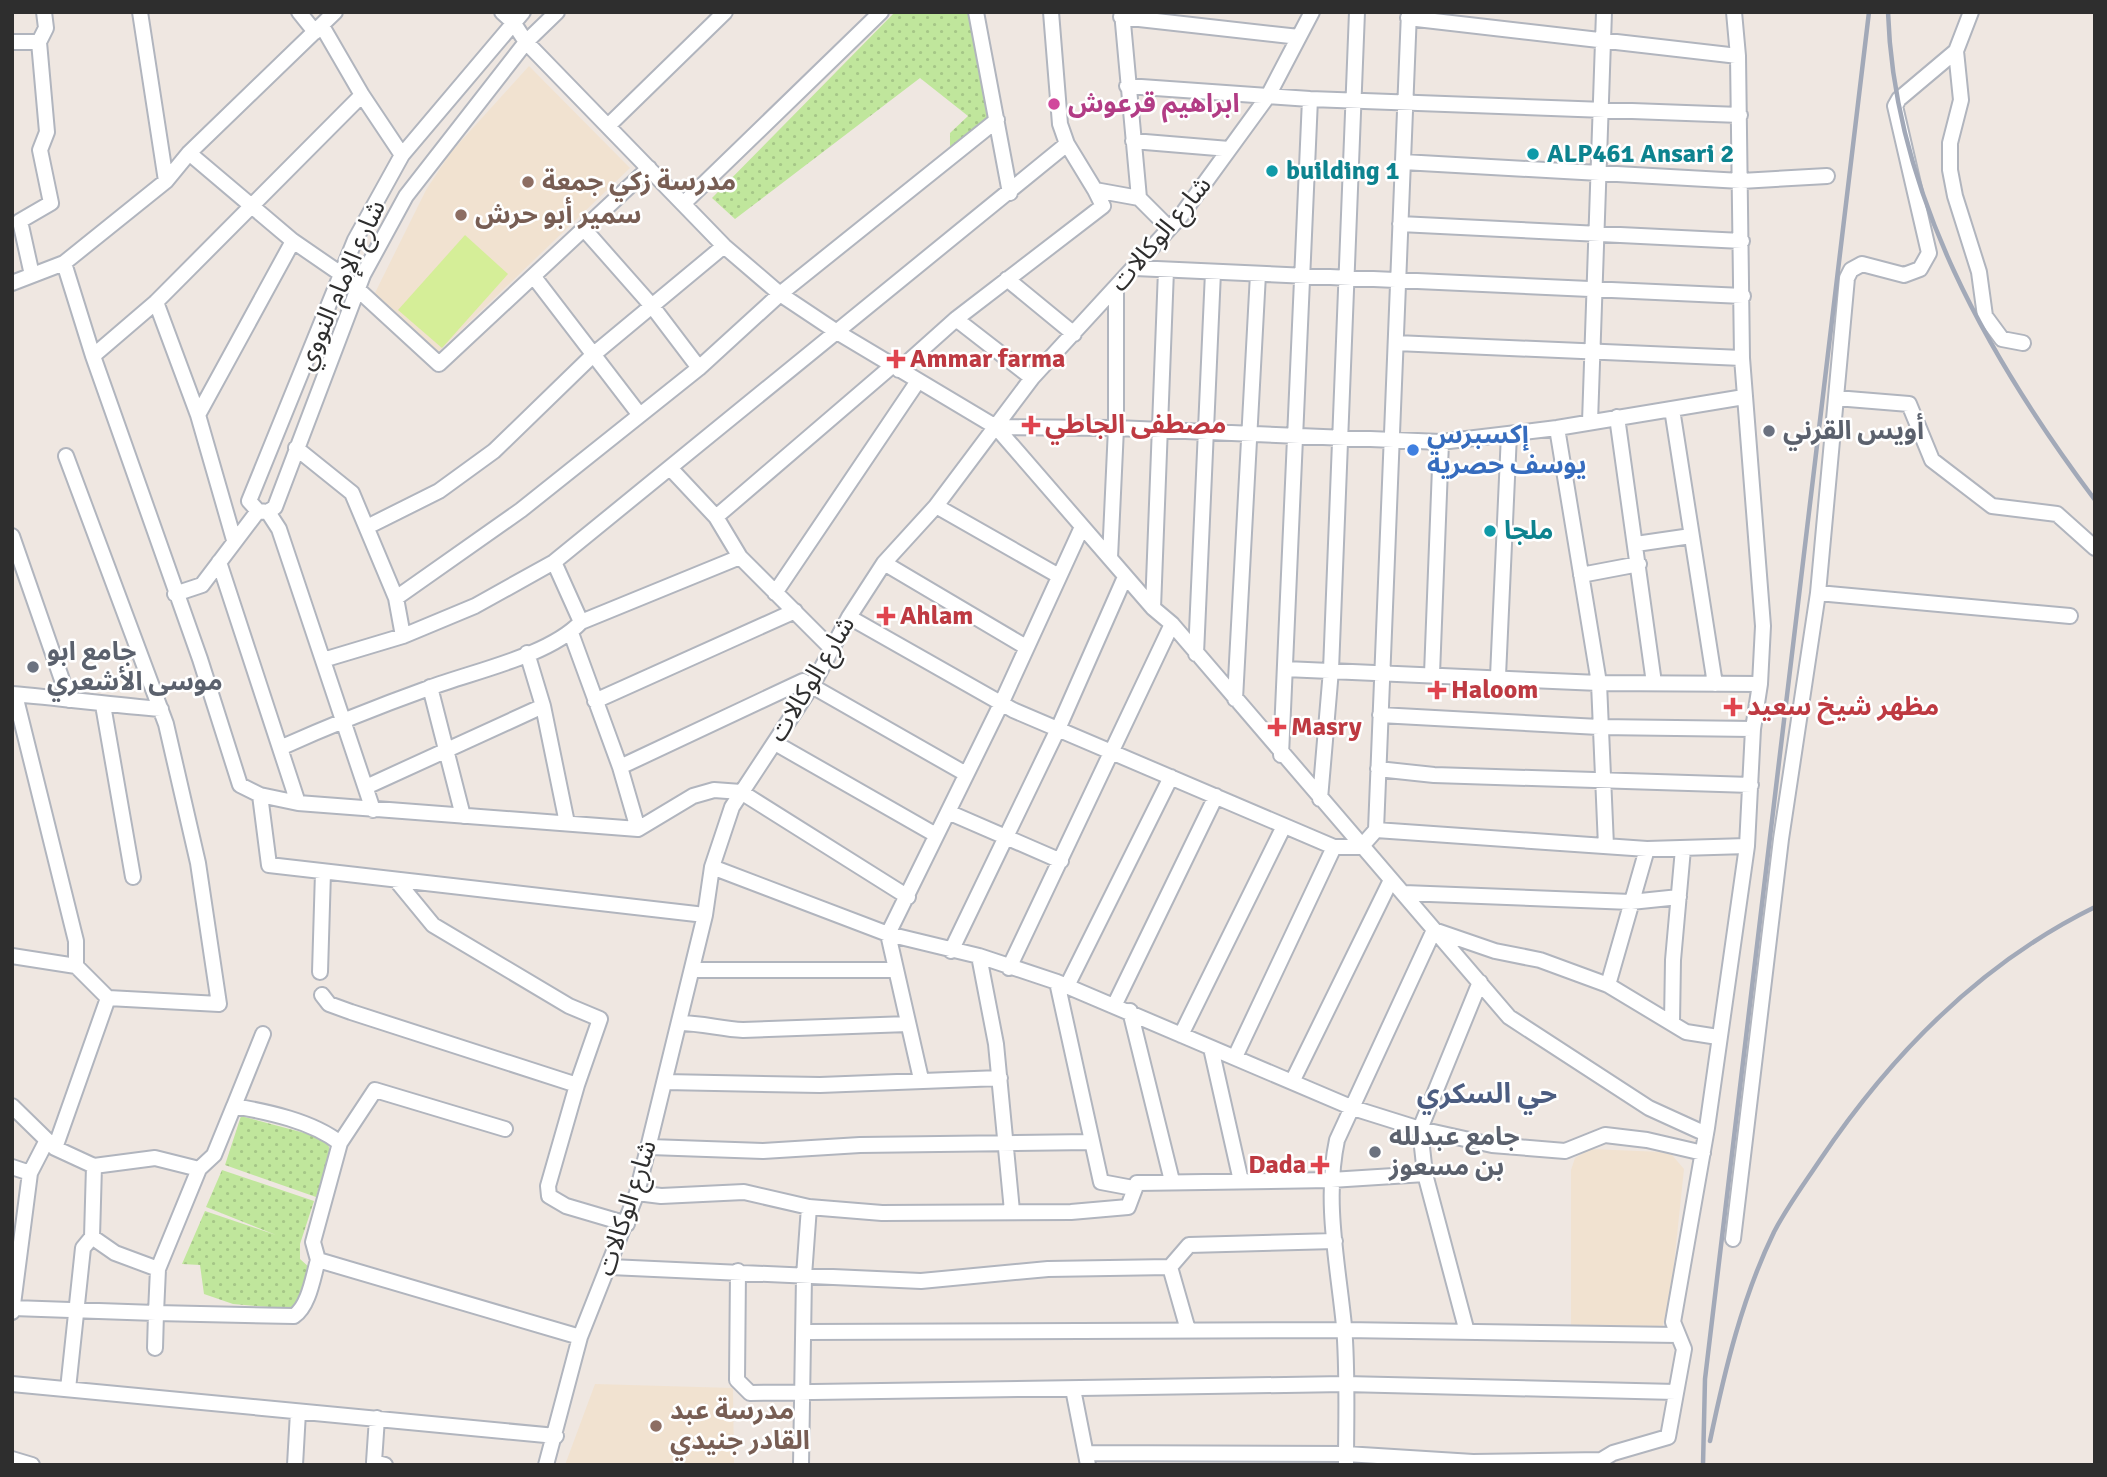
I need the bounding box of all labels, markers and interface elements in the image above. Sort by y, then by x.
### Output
place label: ابراهيم قرعوش [1068,88,1240,123]
marker: ابراهيم قرعوش [1046,96,1062,112]
place label: ALP461 Ansari 2 [1547,138,1734,170]
marker: ALP461 Ansari 2 [1525,146,1541,162]
place label: building 1 [1286,155,1400,187]
marker: building 1 [1264,163,1280,179]
place label: مدرسة زكي جمعة [542,166,736,202]
street label: شارع الوكالات [1103,170,1220,300]
marker: مدرسة زكي جمعة [520,174,536,190]
street label: شارع الإمام النووي [289,195,396,376]
place label: سمير أبو حرش [475,197,642,231]
marker: سمير أبو حرش [453,207,469,223]
place label: Ammar farma [910,343,1065,375]
marker: Ammar farma [888,351,904,367]
place label: مصطفى الجاطي [1045,409,1226,445]
place label: أويس القرني [1783,413,1924,451]
marker: مصطفى الجاطي [1023,417,1039,433]
place label: إكسبرس يوسف حصرية [1427,419,1587,481]
marker: أويس القرني [1761,423,1777,439]
marker: إكسبرس يوسف حصرية [1405,442,1421,458]
place label: ملجا [1504,515,1553,547]
marker: ملجا [1482,523,1498,539]
place label: Ahlam [900,600,973,632]
marker: Ahlam [878,608,894,624]
street label: شارع الوكالات [762,610,864,749]
place label: جامع ابو موسى الأشعري [47,636,223,702]
marker: جامع ابو موسى الأشعري [25,659,41,675]
place label: Haloom [1451,674,1538,706]
marker: Haloom [1429,682,1445,698]
place label: مظهر شيخ سعيد [1747,691,1939,725]
marker: مظهر شيخ سعيد [1725,699,1741,715]
place label: Masry [1291,711,1362,743]
marker: Masry [1269,719,1285,735]
district label: حي السكري [1417,1077,1557,1115]
place label: جامع عبدلله بن مسعوز [1388,1121,1520,1183]
street label: شارع الوكالات [590,1136,666,1281]
marker: جامع عبدلله بن مسعوز [1367,1144,1383,1160]
place label: Dada [1248,1149,1306,1181]
marker: Dada [1312,1157,1328,1173]
place label: مدرسة عبد القادر جنيدي [670,1395,810,1461]
marker: مدرسة عبد القادر جنيدي [648,1418,664,1434]

